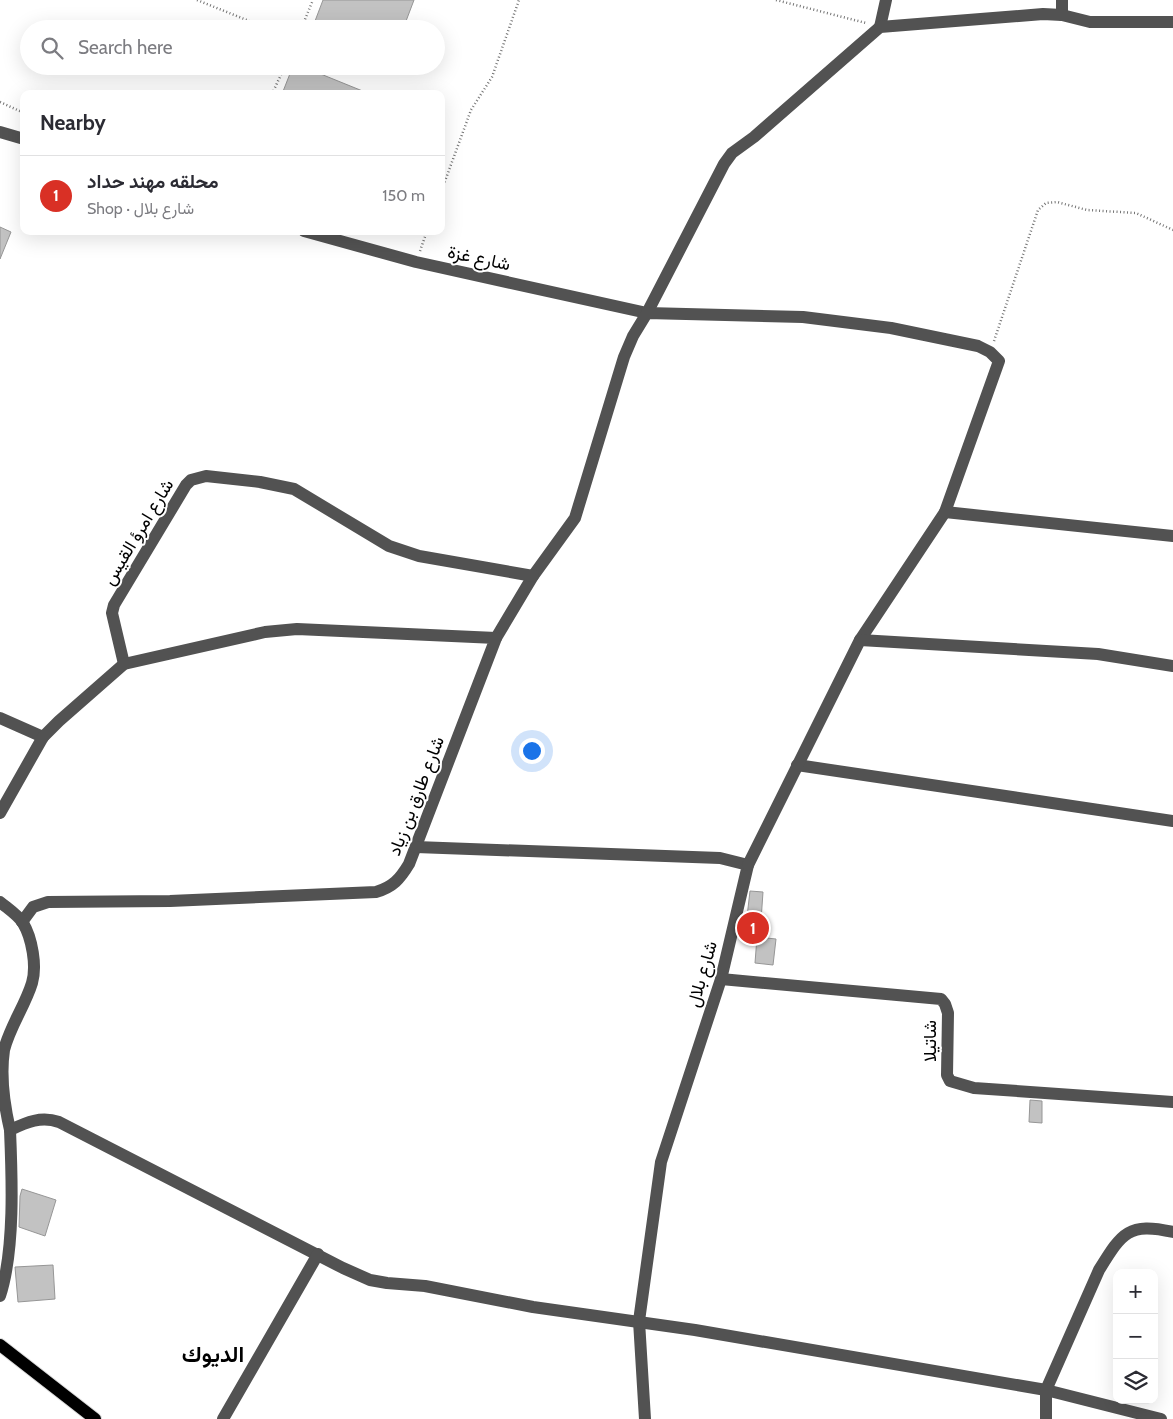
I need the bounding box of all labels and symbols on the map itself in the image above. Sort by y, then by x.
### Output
street label: شارع غزة [445,241,512,276]
street label: شارع امرؤ القيس [98,475,179,590]
street label: شارع طارق بن زياد [383,733,450,859]
your location [519,738,545,764]
pin: 1 [737,909,769,947]
street label: شارع بلال [682,938,723,1010]
street label: شاتيلا [919,1020,941,1062]
district label: الديوك [182,1341,244,1368]

